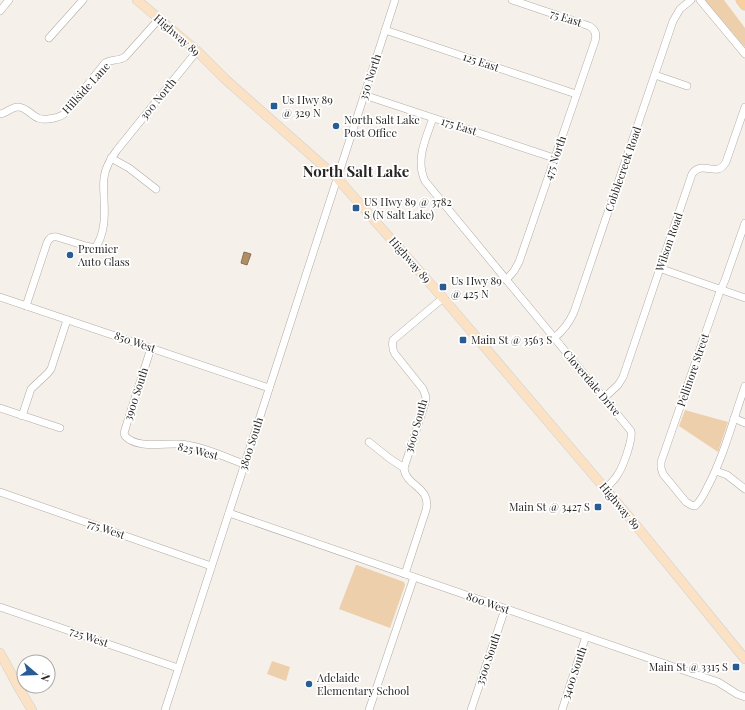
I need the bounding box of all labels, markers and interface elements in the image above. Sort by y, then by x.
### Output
street label: 75 East [548,5,584,30]
street label: Highway 89 [151,10,204,59]
street label: 125 East [461,48,501,75]
street label: 350 North [355,51,384,102]
street label: Hillside Lane [58,58,113,117]
street label: 300 North [136,74,179,123]
place label: Us Hwy 89 @ 329 N [282,92,333,120]
marker: Us Hwy 89 @ 329 N [269,101,279,111]
place label: North Salt Lake Post Office [344,112,420,140]
street label: 175 East [439,113,479,138]
marker: North Salt Lake Post Office [331,121,341,131]
street label: Cobblecreek Road [601,124,644,214]
street label: 475 North [540,133,569,182]
district label: North Salt Lake [303,161,410,181]
place label: US Hwy 89 @ 3782 S (N Salt Lake) [364,194,452,222]
marker: US Hwy 89 @ 3782 S (N Salt Lake) [351,203,361,213]
street label: Wilson Road [651,210,686,274]
street label: Highway 89 [386,233,435,286]
place label: Premier Auto Glass [77,241,130,269]
marker: Premier Auto Glass [65,250,75,260]
place label: Us Hwy 89 @ 425 N [451,273,502,301]
marker: Us Hwy 89 @ 425 N [438,282,448,292]
street label: 850 West [112,327,158,356]
street label: Pellinore Street [673,331,712,408]
place label: Main St @ 3563 S [471,332,552,347]
marker: Main St @ 3563 S [458,335,468,345]
street label: Cloverdale Drive [560,346,625,419]
street label: 3900 South [120,365,151,422]
street label: 3600 South [401,397,430,455]
street label: 3800 South [235,415,266,472]
street label: 825 West [176,438,220,463]
street label: Highway 89 [596,479,645,533]
place label: Main St @ 3427 S [509,499,590,514]
marker: Main St @ 3427 S [593,502,603,512]
street label: 775 West [85,515,127,542]
street label: 800 West [465,588,512,617]
street label: 725 West [68,623,111,650]
street label: 3500 South [472,630,504,687]
street label: 3400 South [557,644,590,701]
north arrow [16,654,56,694]
place label: Main St @ 3315 S [649,659,728,674]
marker: Main St @ 3315 S [731,662,741,672]
place label: Adelaide Elementary School [316,670,409,698]
text: N [38,671,54,684]
marker: Adelaide Elementary School [304,679,314,689]

